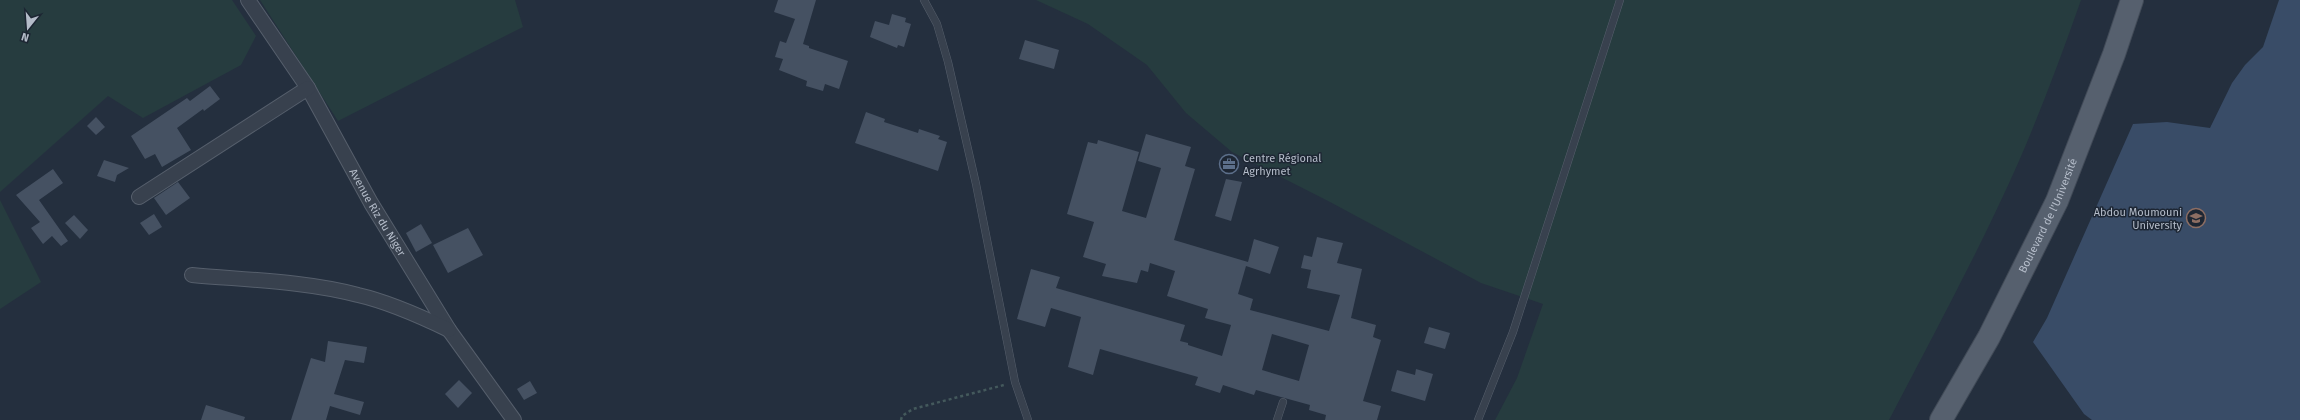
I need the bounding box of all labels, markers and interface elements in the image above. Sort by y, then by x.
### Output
north arrow [8,8,48,48]
text: N [20,30,31,44]
place label: Centre Régional Agrhymet [1243,152,1321,178]
office icon: Centre Régional Agrhymet [1218,153,1240,175]
street label: Boulevard de l'Université [2016,156,2079,275]
street label: Avenue Riz du Niger [347,166,409,259]
place label: Abdou Moumouni University [2094,206,2183,232]
school or university icon: Abdou Moumouni University [2185,207,2207,229]

